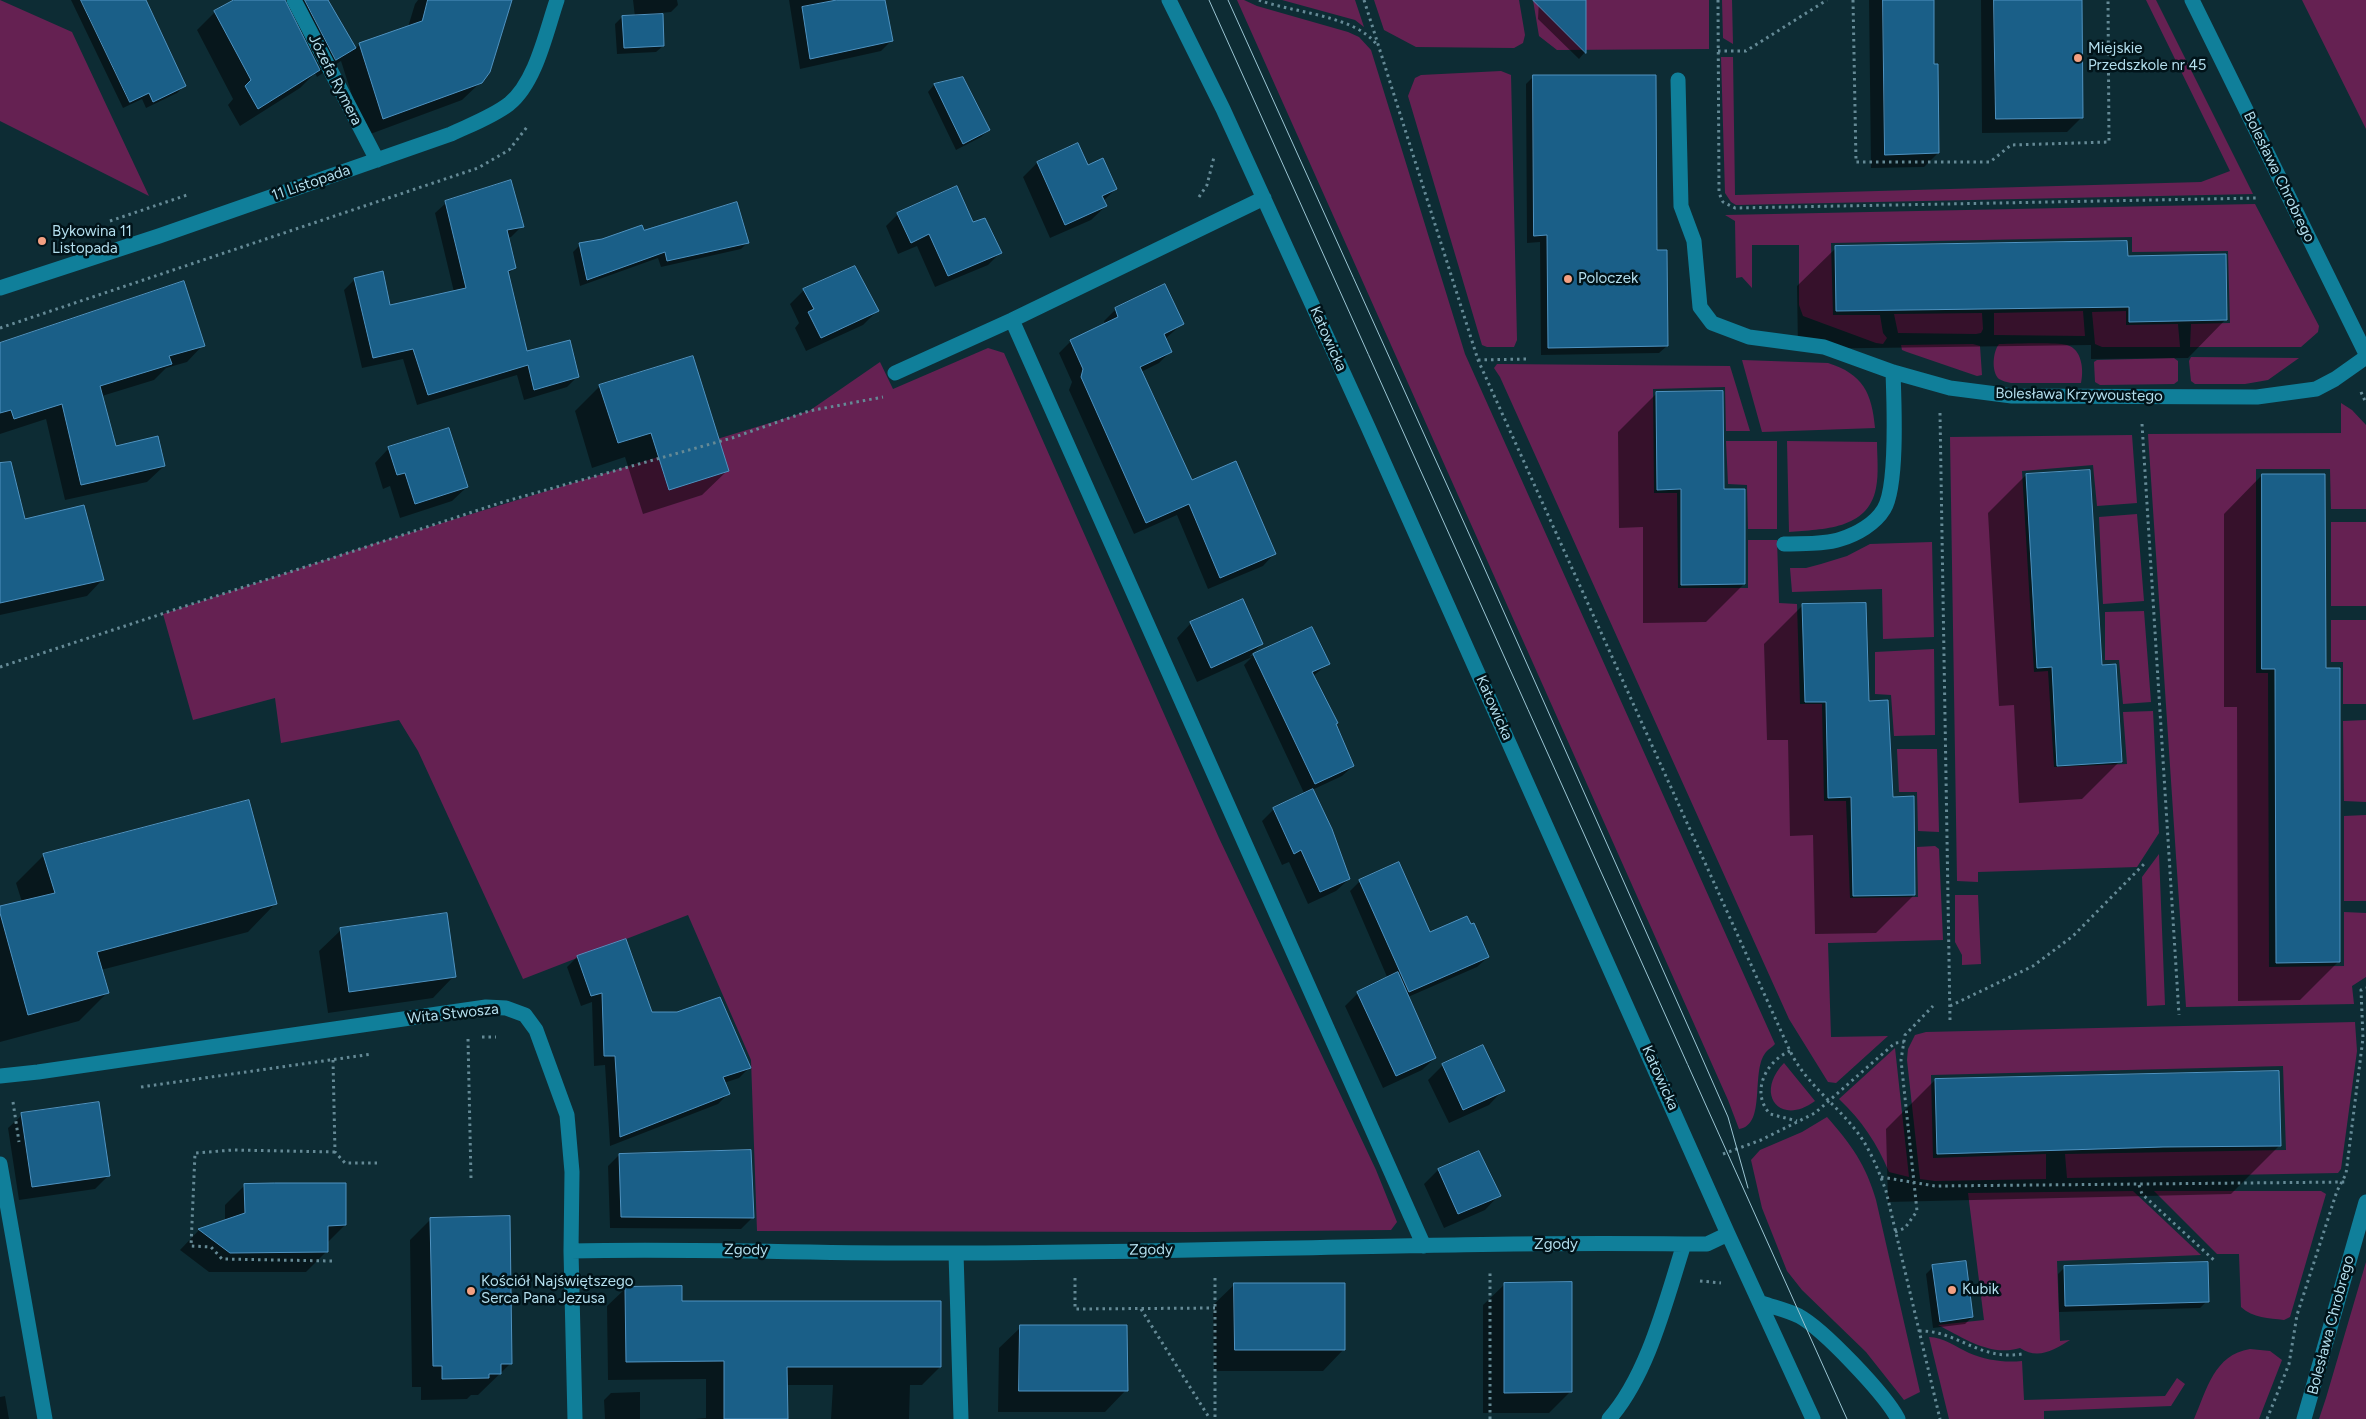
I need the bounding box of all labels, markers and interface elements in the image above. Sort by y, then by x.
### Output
street label: Józefa Rymera [304,31,366,129]
place label: Miejskie Przedszkole nr 45 [2088,40,2206,75]
marker: Miejskie Przedszkole nr 45 [2072,52,2084,64]
street label: Bolesława Chrobrego [2239,109,2319,245]
street label: 11 Listopada [269,161,353,205]
place label: Bykowina 11 Listopada [52,223,132,258]
marker: Bykowina 11 Listopada [36,235,48,247]
place label: Poloczek [1578,270,1638,288]
marker: Poloczek [1562,273,1574,285]
street label: Katowicka [1306,304,1350,374]
street label: Bolesława Krzywoustego [1995,385,2163,405]
street label: Katowicka [1472,673,1516,743]
street label: Wita Stwosza [406,1000,500,1028]
street label: Katowicka [1638,1043,1682,1113]
street label: Zgody [1534,1236,1578,1254]
street label: Zgody [724,1241,768,1259]
street label: Zgody [1129,1241,1173,1259]
street label: Bolesława Chrobrego [2304,1253,2358,1397]
place label: Kościół Najświętszego Serca Pana Jezusa [481,1273,634,1308]
place label: Kubik [1962,1281,1999,1299]
marker: Kubik [1946,1284,1958,1296]
marker: Kościół Najświętszego Serca Pana Jezusa [465,1285,477,1297]

